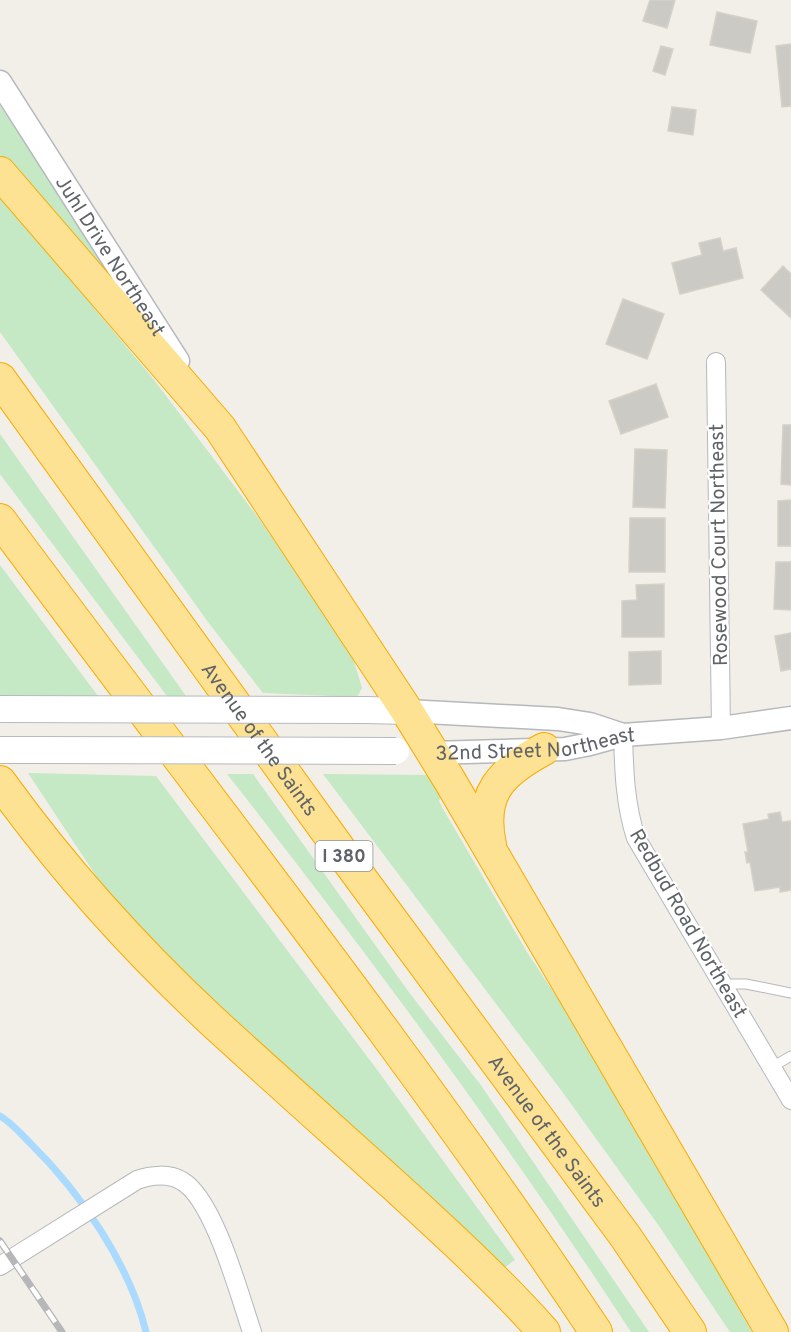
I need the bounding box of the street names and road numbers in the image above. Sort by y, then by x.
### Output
street label: Juhl Drive Northeast [48,172,170,342]
street label: Rosewood Court Northeast [705,424,735,666]
street label: Avenue of the Saints [194,658,323,822]
street label: 32nd Street Northeast [435,723,636,768]
street label: Redbud Road Northeast [622,825,752,1023]
road number: I 380 [316,841,372,871]
street label: Avenue of the Saints [481,1051,611,1214]

